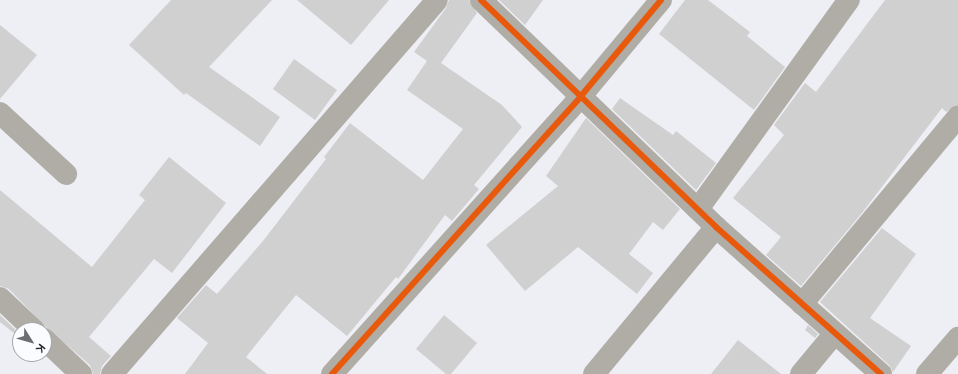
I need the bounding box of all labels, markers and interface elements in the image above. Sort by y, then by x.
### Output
north arrow [12,322,52,362]
text: K [34,342,48,355]

